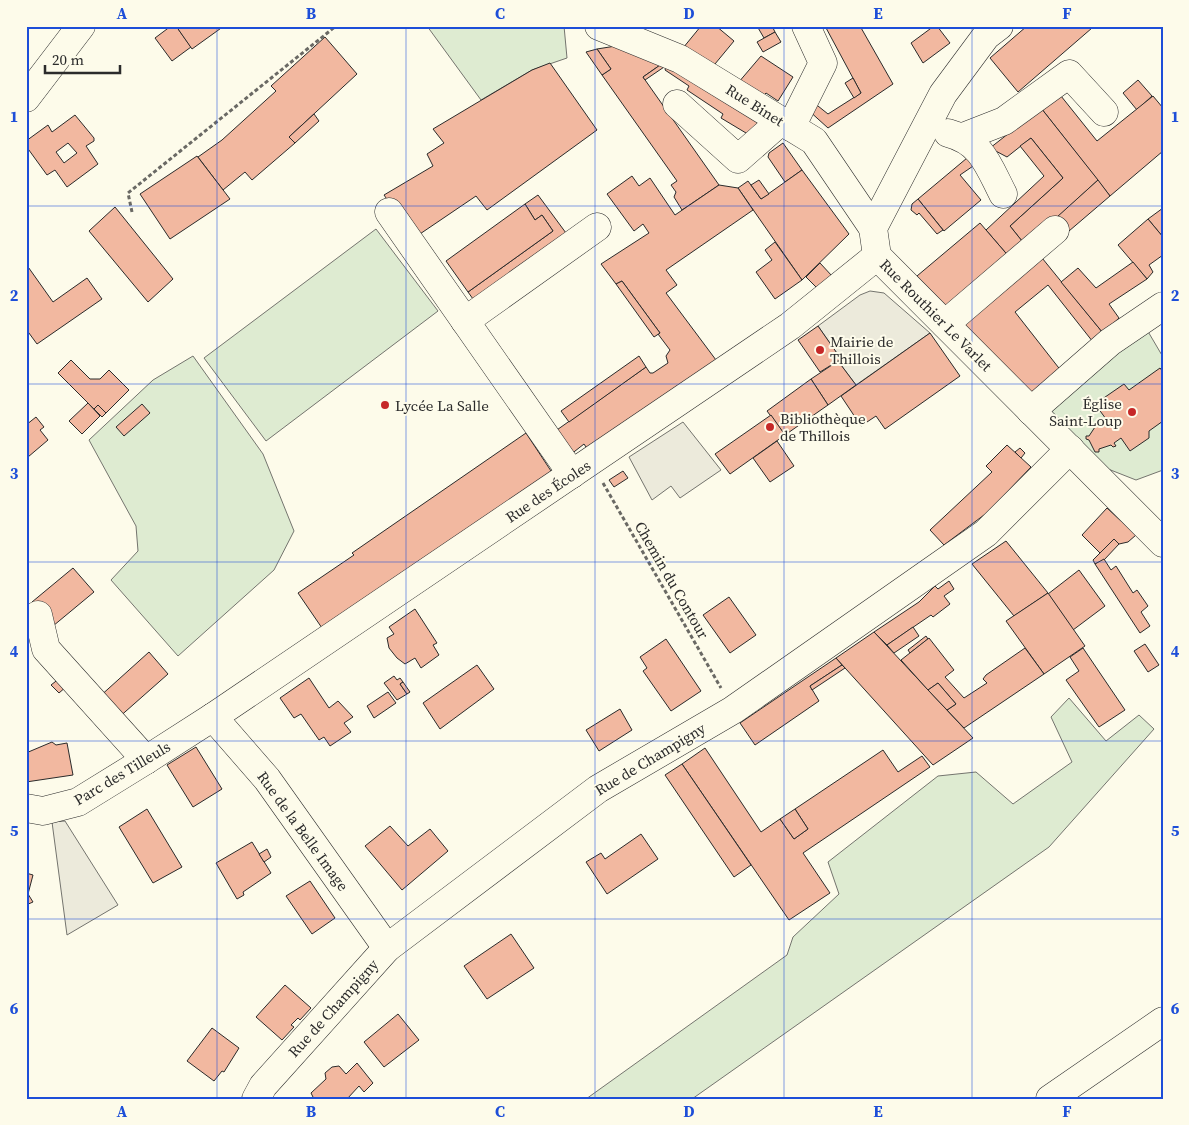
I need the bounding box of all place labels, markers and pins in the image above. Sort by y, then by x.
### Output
place label: Mairie de Thillois [830,331,894,369]
marker: Mairie de Thillois [814,344,826,356]
place label: Église Saint-Loup [1049,393,1122,431]
place label: Lycée La Salle [395,395,489,416]
marker: Lycée La Salle [379,399,391,411]
marker: Église Saint-Loup [1126,406,1138,418]
place label: Bibliothèque de Thillois [780,408,866,446]
marker: Bibliothèque de Thillois [764,421,776,433]

